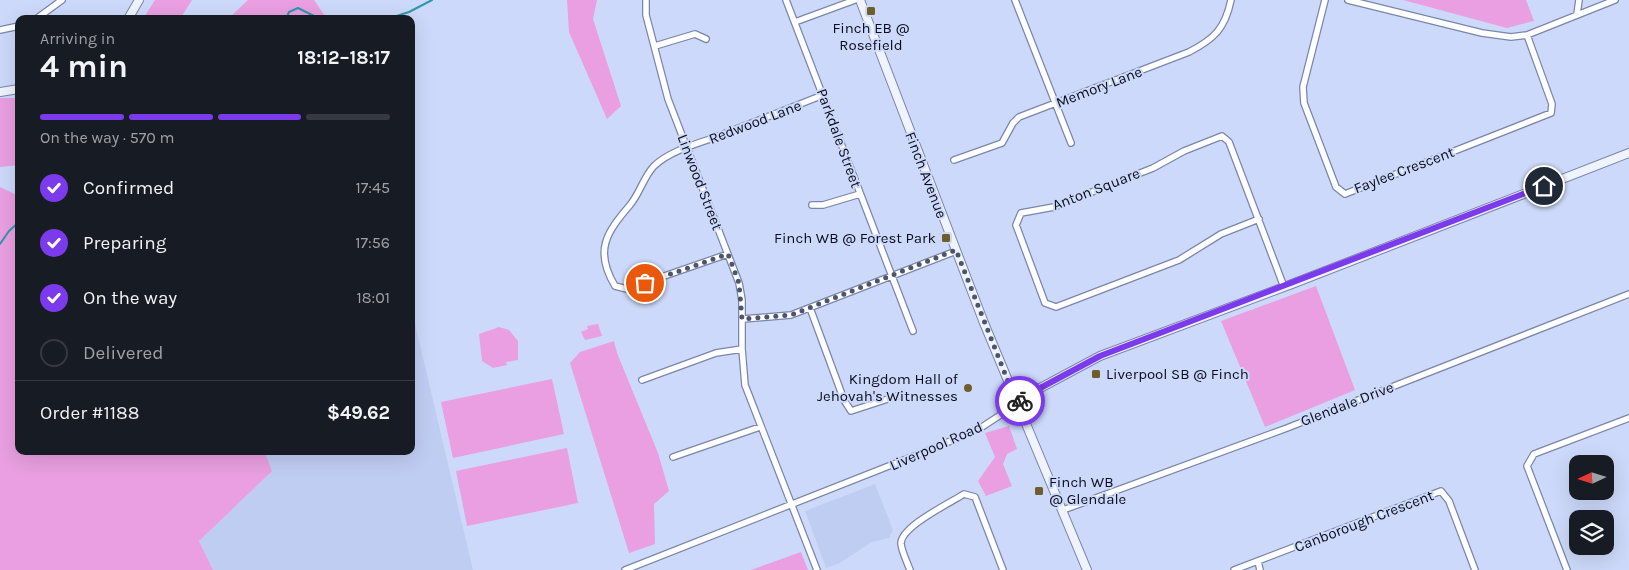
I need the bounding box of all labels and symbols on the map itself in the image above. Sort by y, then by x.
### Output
marker: Finch EB @ Rosefield [865,5,877,17]
place label: Finch EB @ Rosefield [832,19,910,54]
street label: Memory Lane [1053,62,1145,112]
street label: Parkdale Street [813,86,865,190]
street label: Redwood Lane [706,96,804,148]
street label: Finch Avenue [901,129,951,221]
street label: Linwood Street [673,131,727,233]
street label: Faylee Crescent [1351,142,1457,197]
street label: Anton Square [1050,164,1142,214]
pin [1523,165,1565,207]
place label: Finch WB @ Forest Park [774,229,936,247]
marker: Finch WB @ Forest Park [940,232,952,244]
pin [624,262,666,304]
place label: Liverpool SB @ Finch [1106,365,1249,383]
marker: Liverpool SB @ Finch [1090,368,1102,380]
place label: Kingdom Hall of Jehovah's Witnesses [817,370,959,405]
courier [995,376,1045,426]
street label: Glendale Drive [1298,378,1396,430]
marker: Kingdom Hall of Jehovah's Witnesses [962,382,974,394]
street label: Liverpool Road [887,418,985,474]
north arrow [1569,455,1614,500]
place label: Finch WB @ Glendale [1049,473,1126,508]
marker: Finch WB @ Glendale [1033,485,1045,497]
street label: Canborough Crescent [1292,486,1437,556]

